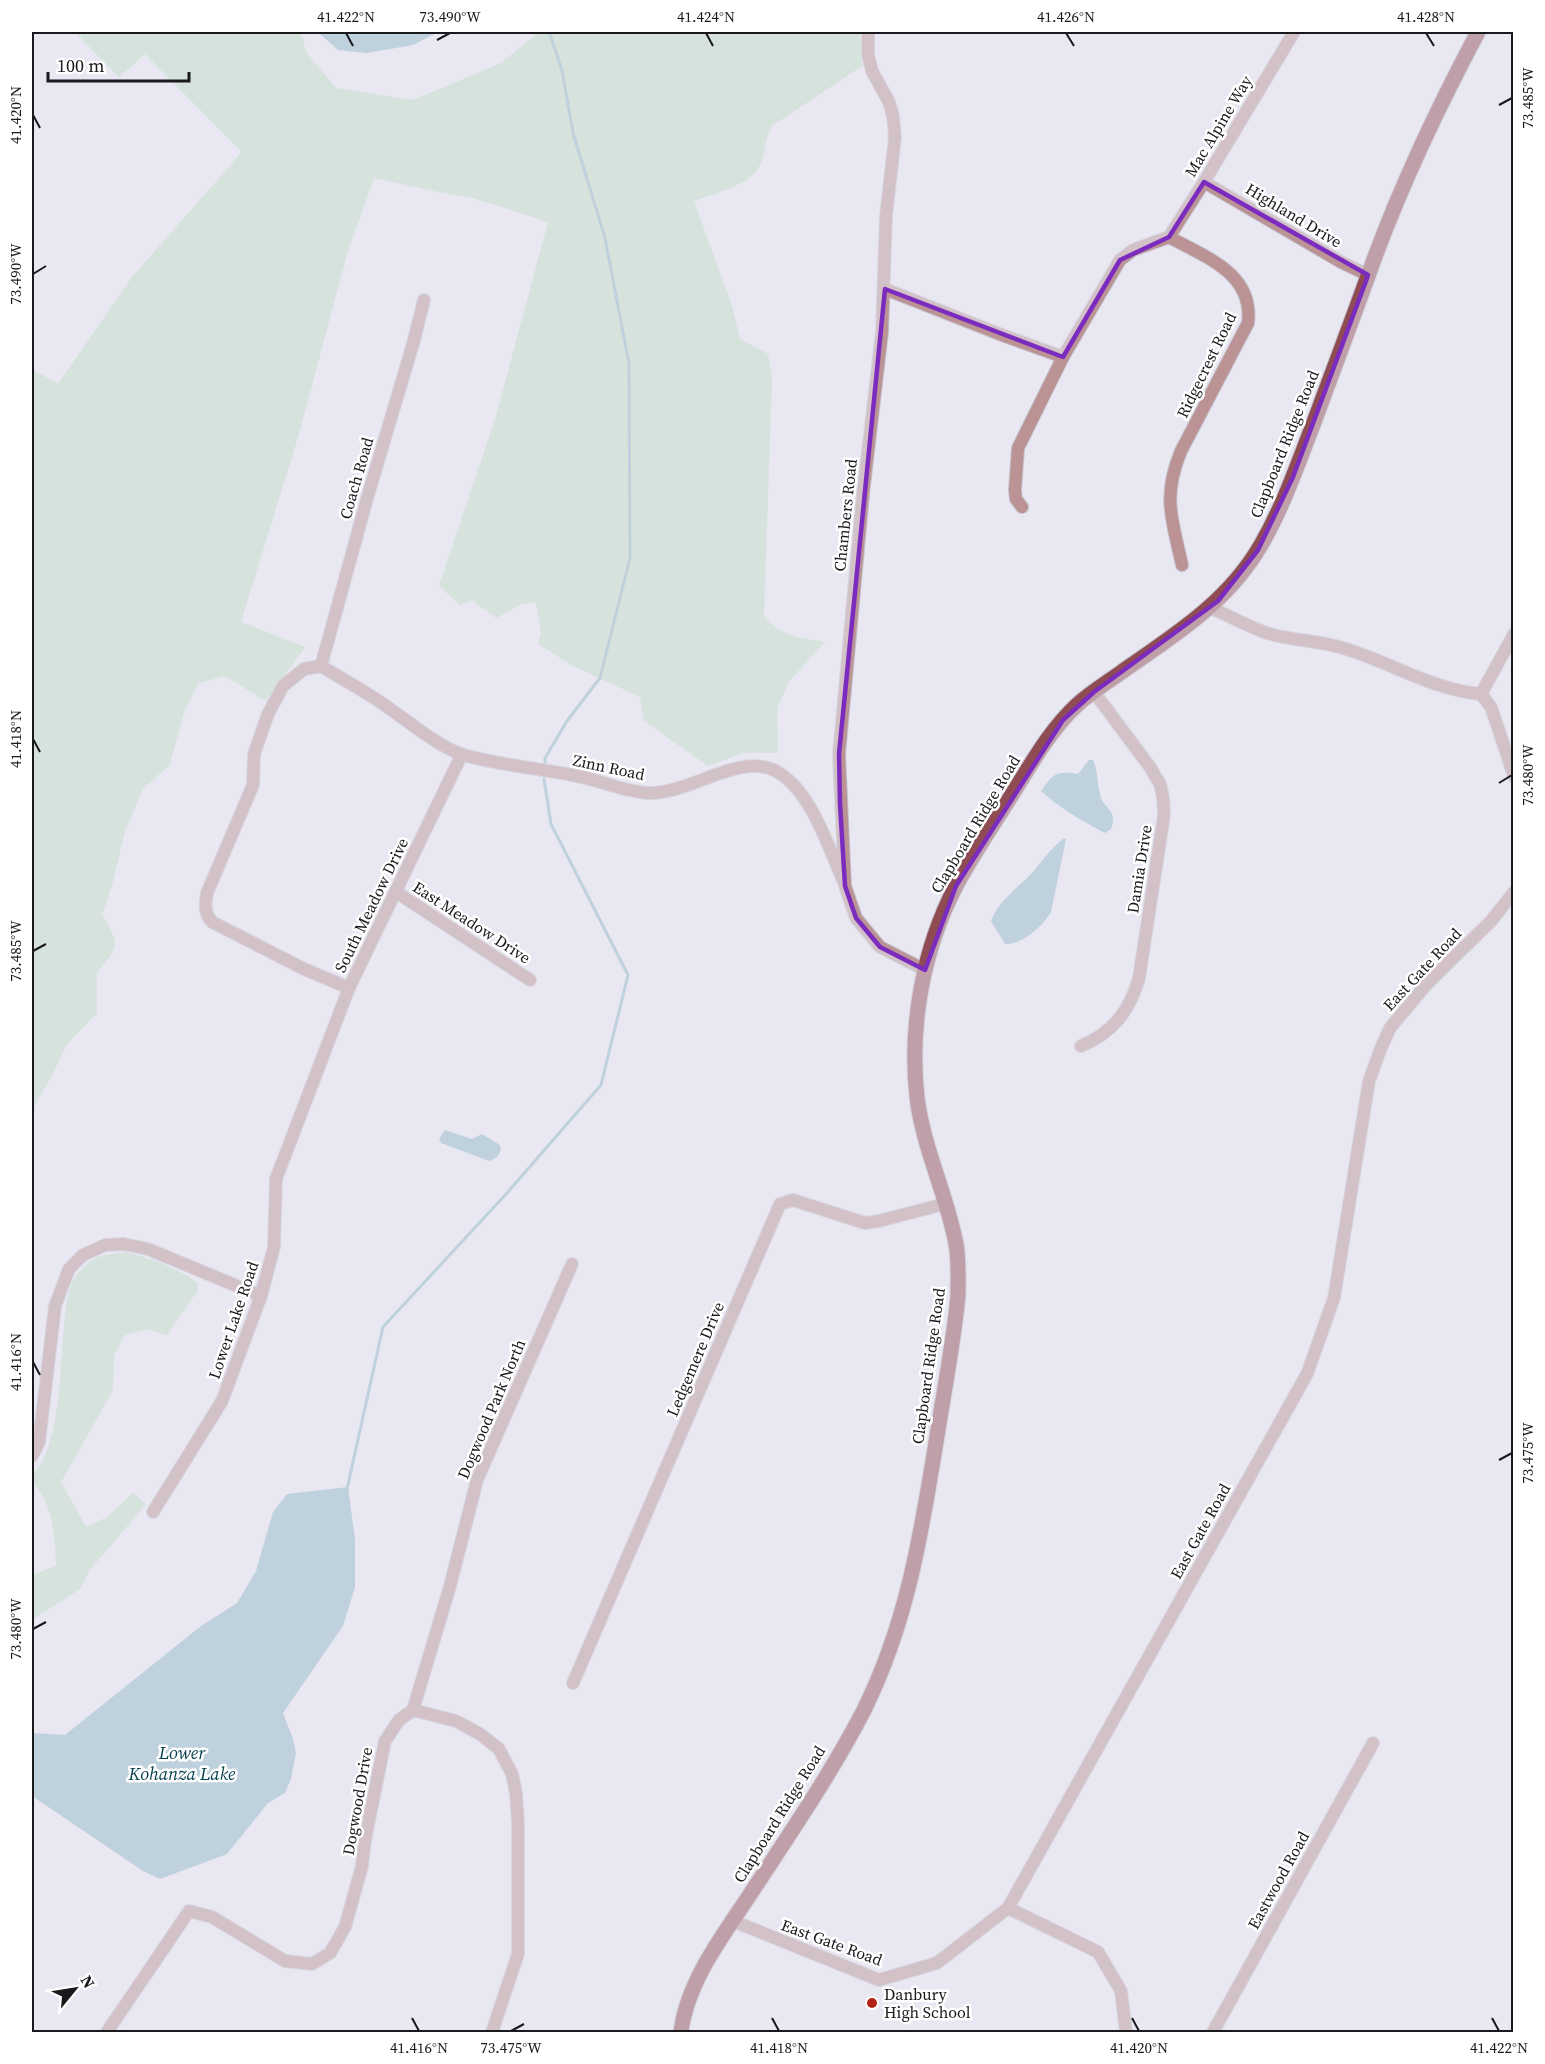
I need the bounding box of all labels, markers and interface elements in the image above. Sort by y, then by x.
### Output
text: 41.422°N [317,6,375,27]
text: 73.490°W [419,6,481,27]
text: 41.424°N [677,6,735,27]
text: 41.426°N [1037,6,1095,27]
text: 41.428°N [1397,6,1455,27]
scale bar [48,45,189,83]
text: 100 m [57,53,104,78]
text: 73.485°W [1517,67,1538,129]
street label: Mac Alpine Way [1179,71,1257,181]
text: 41.420°N [5,86,26,144]
street label: Highland Drive [1242,178,1346,252]
text: 73.490°W [5,243,26,305]
street label: Ridgecrest Road [1171,308,1241,422]
street label: Clapboard Ridge Road [1244,367,1324,521]
street label: Coach Road [334,434,378,522]
street label: Chambers Road [828,458,862,572]
text: 41.418°N [5,710,26,768]
text: 73.480°W [1517,744,1538,806]
street label: Zinn Road [571,749,647,785]
street label: Clapboard Ridge Road [925,751,1025,897]
street label: Damia Drive [1121,823,1157,915]
street label: South Meadow Drive [329,834,413,976]
street label: East Meadow Drive [409,876,535,968]
text: 73.485°W [5,920,26,982]
street label: East Gate Road [1378,923,1466,1015]
street label: Lower Lake Road [203,1258,263,1382]
street label: Clapboard Ridge Road [906,1286,950,1446]
street label: Ledgemere Drive [661,1298,729,1420]
text: 41.416°N [5,1333,26,1391]
street label: Dogwood Park North [452,1336,530,1482]
text: 73.475°W [1517,1422,1538,1484]
street label: East Gate Road [1165,1479,1235,1583]
text: 73.480°W [5,1598,26,1660]
water label: Lower Kohanza Lake [128,1740,236,1786]
street label: Clapboard Ridge Road [728,1741,830,1887]
street label: Dogwood Drive [337,1745,377,1857]
street label: Eastwood Road [1242,1827,1314,1933]
street label: East Gate Road [778,1914,886,1970]
north arrow [45,1959,105,2019]
text: N [76,1971,101,1992]
place label: Danbury High School [884,1983,971,2023]
marker: Danbury High School [865,1996,879,2010]
text: 41.416°N [390,2037,448,2058]
text: 73.475°W [480,2037,542,2058]
text: 41.418°N [750,2037,808,2058]
text: 41.420°N [1110,2037,1168,2058]
text: 41.422°N [1470,2037,1528,2058]

